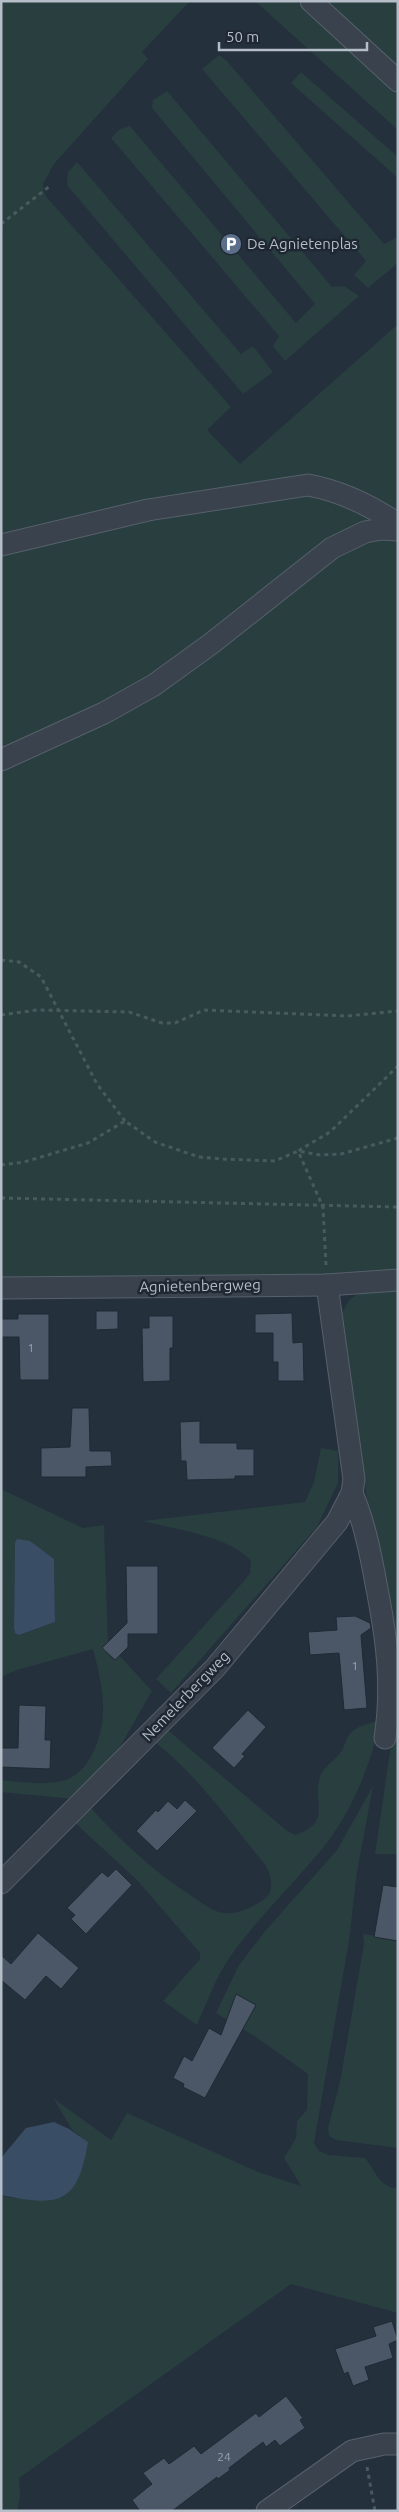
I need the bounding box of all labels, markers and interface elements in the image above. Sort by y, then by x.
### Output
scale bar [219,20,366,52]
text: 50 m [226,28,259,45]
parking icon: De Agnietenplas [219,232,243,256]
place label: De Agnietenplas [247,235,358,252]
street label: Agnietenbergweg [139,1276,261,1295]
house number: 1 [28,1341,34,1354]
street label: Nemelerbergweg [139,1647,233,1744]
house number: 1 [352,1659,358,1672]
house number: 24 [217,2450,231,2463]

